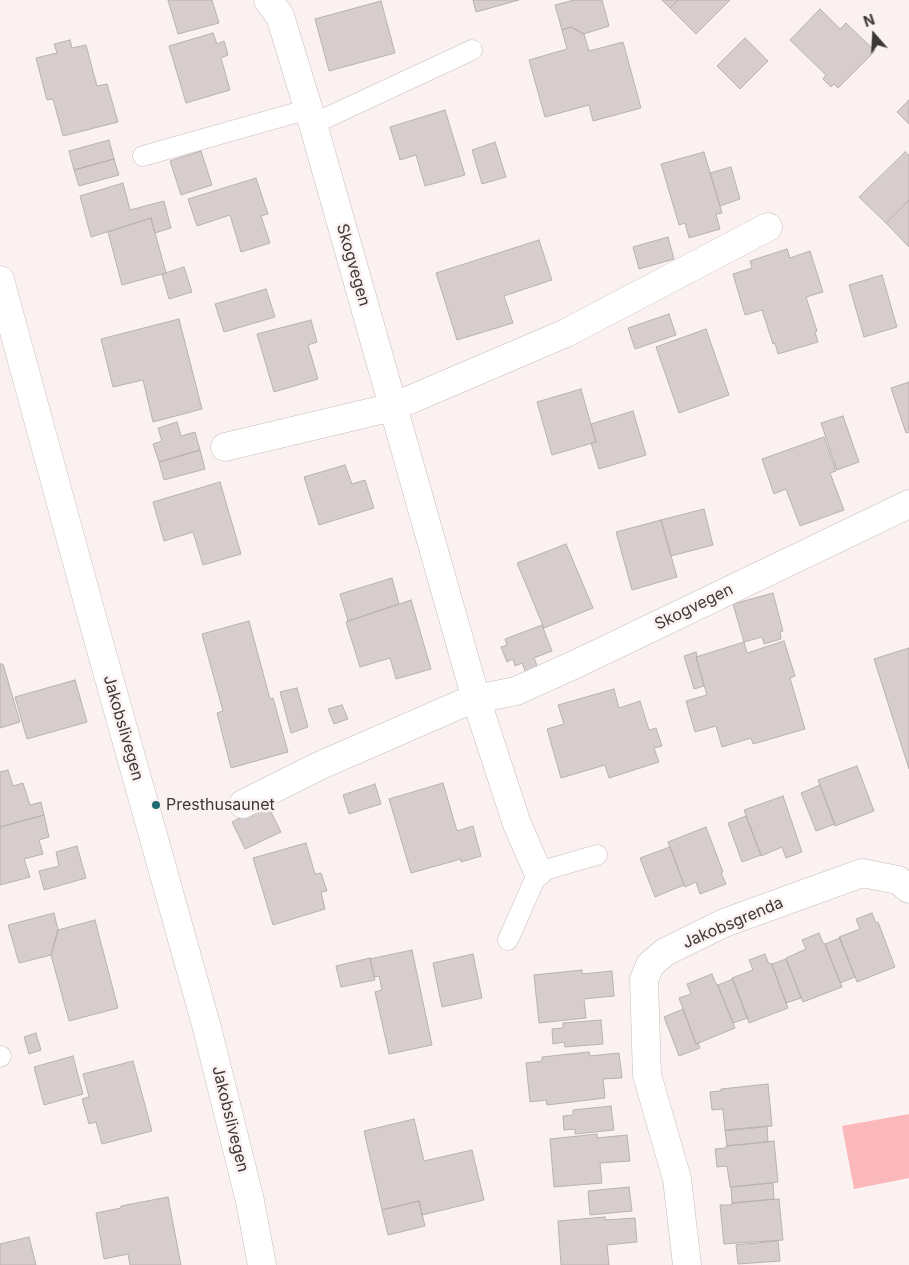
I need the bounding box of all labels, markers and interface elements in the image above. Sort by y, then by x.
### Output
north arrow [849,10,899,60]
text: N [861,11,877,30]
street label: Skogvegen [332,222,374,308]
street label: Skogvegen [652,580,736,634]
street label: Jakobslivegen [99,673,147,783]
place label: Presthusaunet [166,795,275,815]
marker: Presthusaunet [150,799,162,811]
street label: Jakobsgrenda [680,893,786,953]
street label: Jakobslivegen [208,1064,252,1174]

